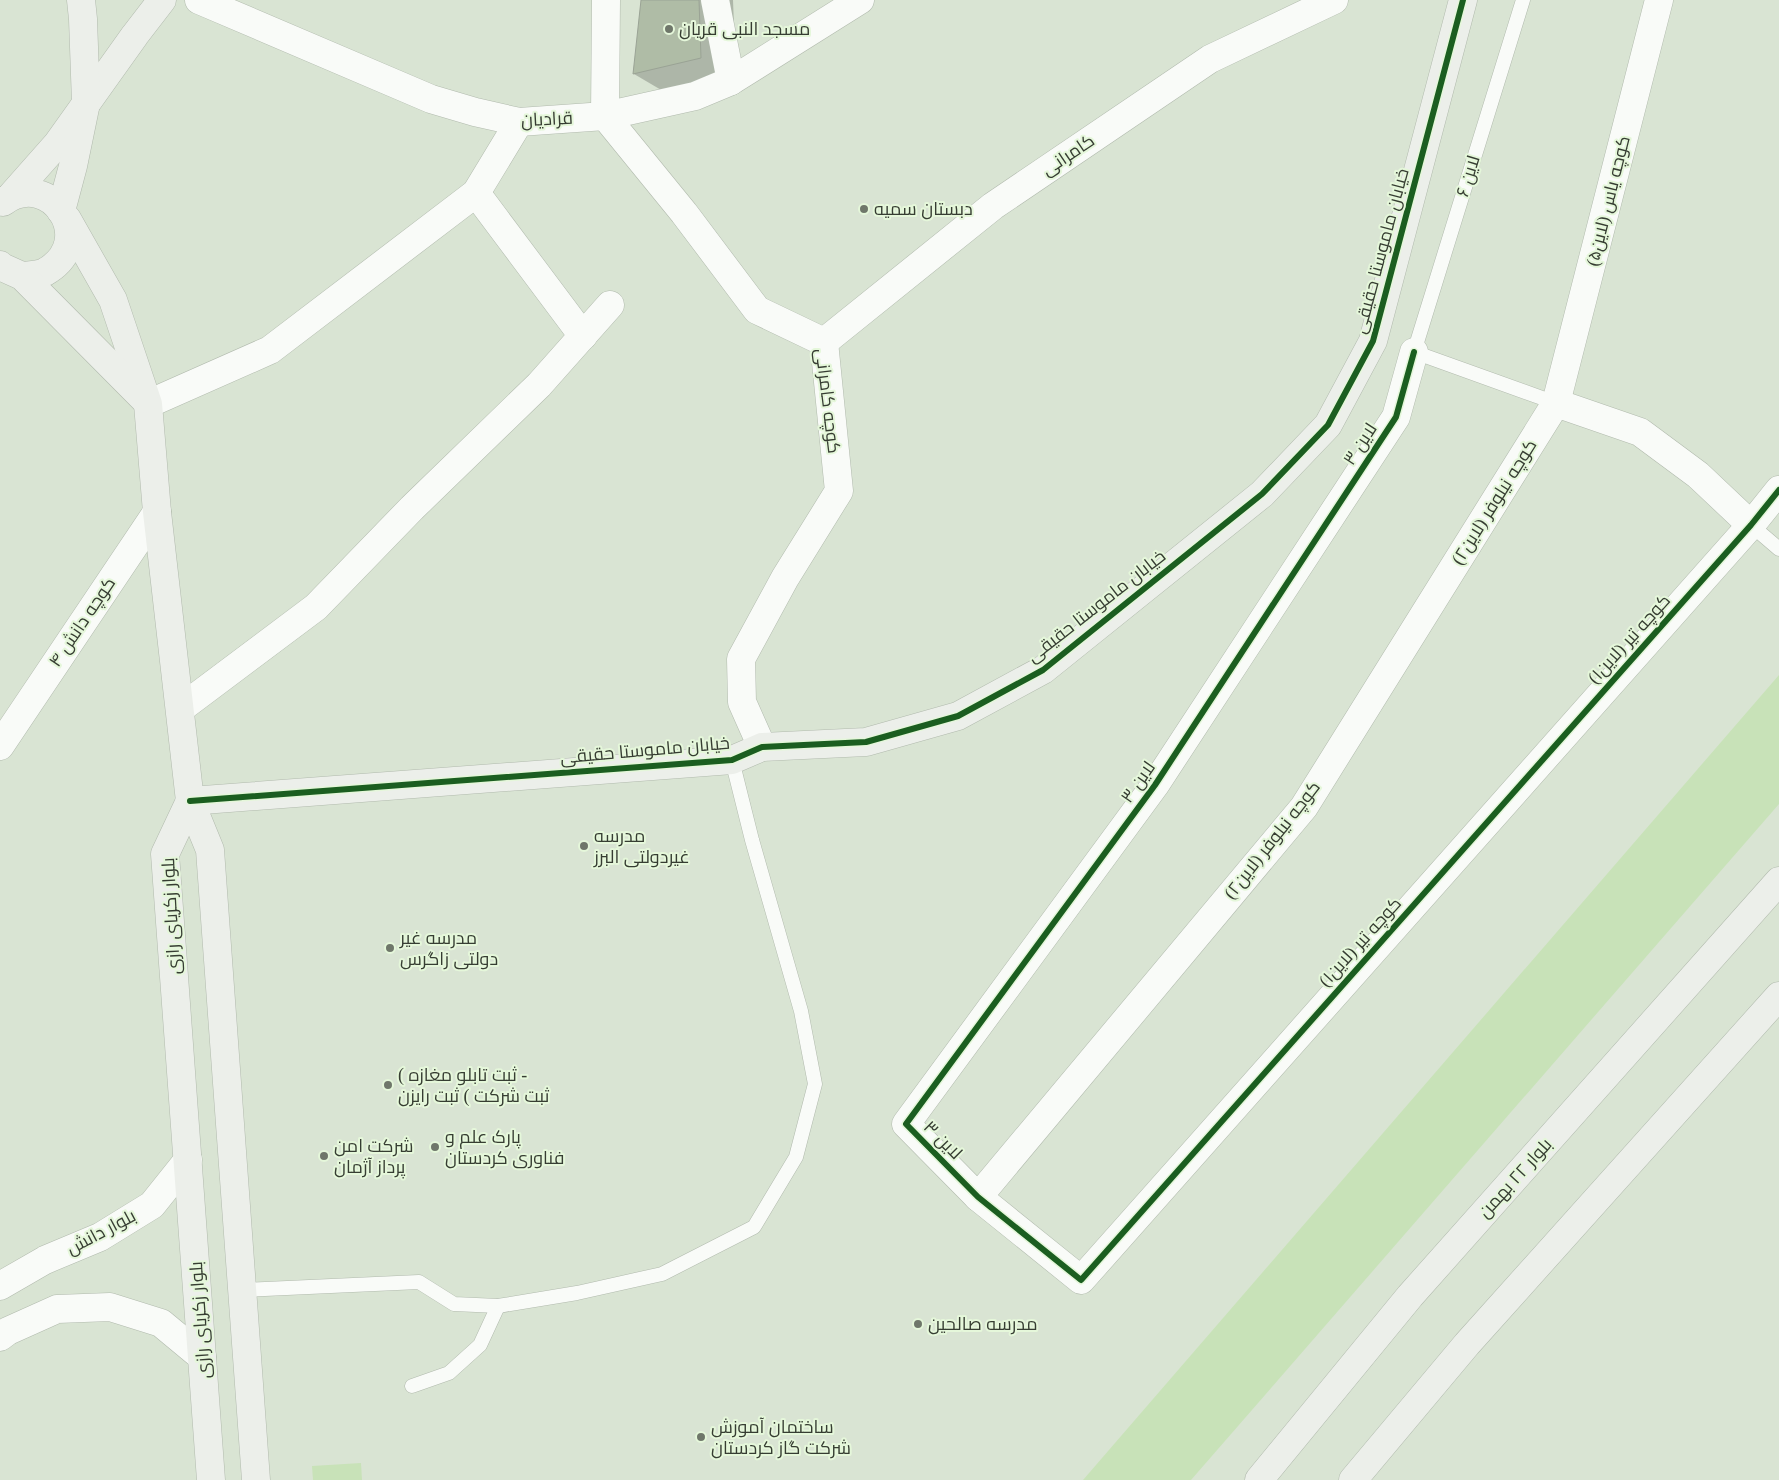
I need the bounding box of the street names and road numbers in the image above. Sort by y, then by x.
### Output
street label: قرادیان [521,108,574,131]
street label: کامرانی [1038,130,1099,181]
street label: کوچه یاس (لاین۵) [1582,134,1636,269]
street label: لاین ۶ [1452,153,1485,199]
street label: خیابان ماموستا حقیقی [1349,166,1414,336]
street label: کوچه کامرانی [810,347,844,455]
street label: لاین ۳ [1339,419,1382,469]
street label: کوچه نیلوفر (لاین۲) [1447,436,1542,569]
street label: خیابان ماموستا حقیقی [1023,546,1170,667]
street label: کوچه دانش ۴ [45,573,121,672]
street label: کوچه تیر (لاین۱) [1584,590,1676,689]
street label: خیابان ماموستا حقیقی [559,733,731,768]
street label: لاین ۳ [1117,758,1160,807]
street label: کوچه نیلوفر (لاین۲) [1220,777,1326,904]
street label: بلوار زکریای رازی [158,857,185,975]
street label: کوچه تیر (لاین۱) [1315,893,1407,992]
street label: لاین ۳ [919,1117,966,1164]
street label: بلوار ۲۲ بهمن [1474,1134,1557,1222]
street label: بلوار دانش [63,1205,140,1259]
street label: بلوار زکریای رازی [186,1261,215,1379]

